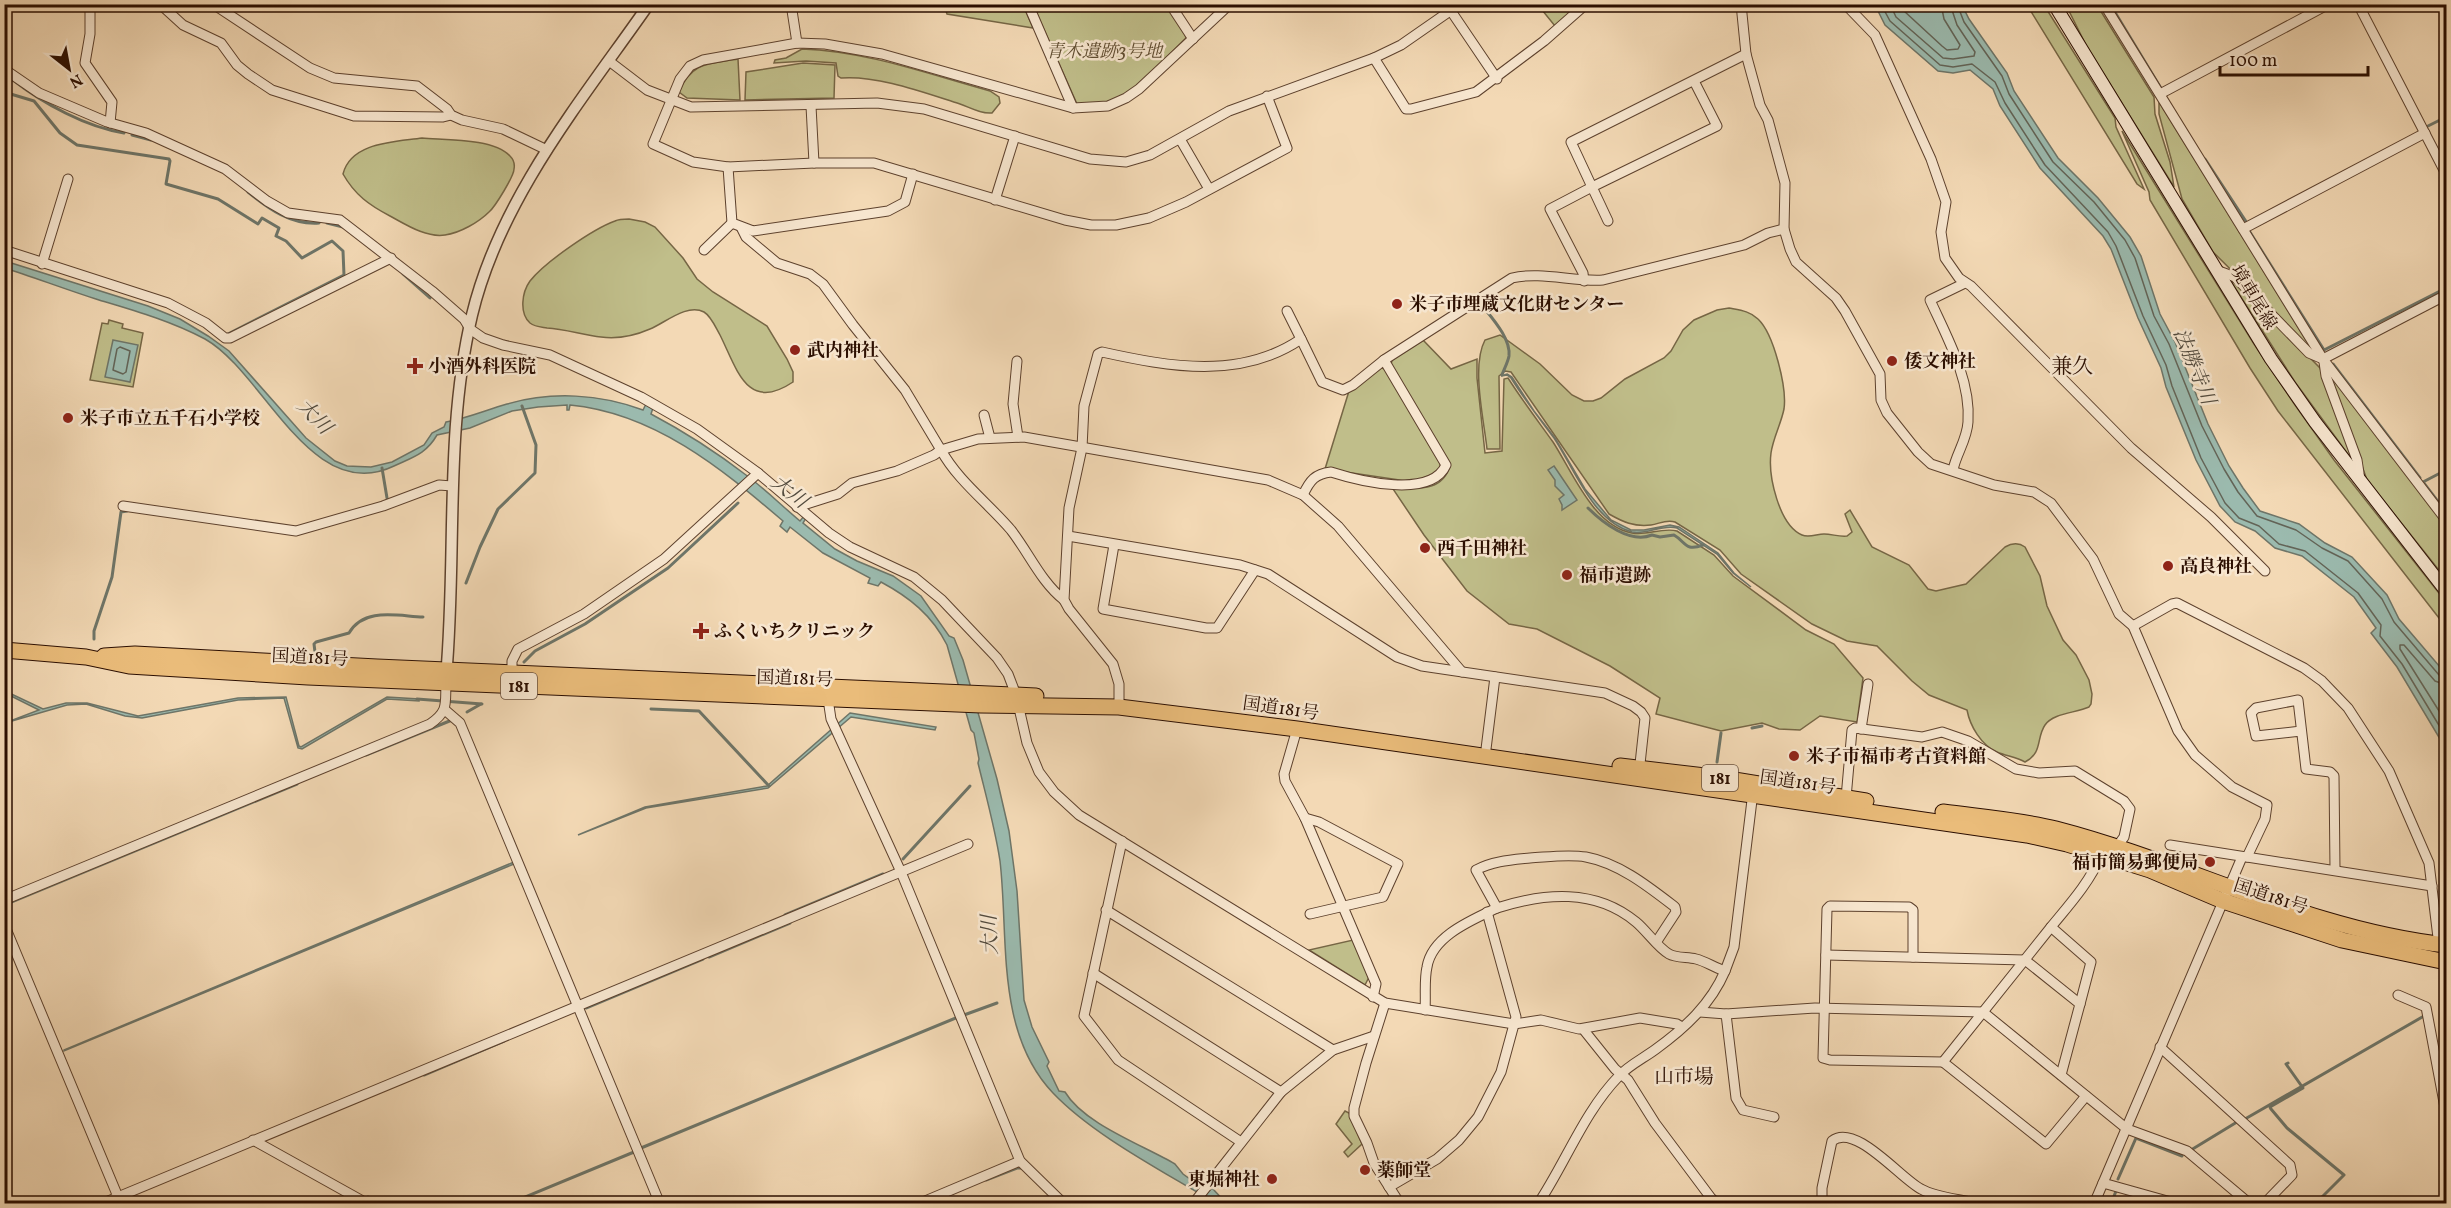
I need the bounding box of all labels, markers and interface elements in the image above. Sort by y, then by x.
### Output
north arrow [39,39,99,99]
scale bar [2220,39,2368,77]
park label: 青木遺跡3号地 [1046,40,1164,65]
text: 100 m [2229,49,2278,74]
text: N [65,68,86,93]
street label: 境車尾線 [2223,260,2282,335]
place label: 米子市埋蔵文化財センター [1409,293,1624,318]
marker: 米子市埋蔵文化財センター [1390,297,1404,311]
water label: 法勝寺川 [2165,324,2222,411]
place label: 武内神社 [807,339,879,364]
marker: 武内神社 [788,343,802,357]
place label: 倭文神社 [1904,350,1976,375]
district label: 兼久 [2051,353,2093,382]
marker: 倭文神社 [1885,354,1899,368]
place label: 小酒外科医院 [428,355,536,380]
marker: 小酒外科医院 [406,357,424,375]
water label: 大川 [290,393,339,443]
place label: 米子市立五千石小学校 [80,407,260,432]
marker: 米子市立五千石小学校 [61,411,75,425]
water label: 大川 [764,469,815,517]
place label: 西千田神社 [1437,537,1527,562]
marker: 西千田神社 [1418,541,1432,555]
place label: 高良神社 [2180,555,2252,580]
marker: 高良神社 [2161,559,2175,573]
place label: 福市遺跡 [1579,564,1651,589]
marker: 福市遺跡 [1560,568,1574,582]
place label: ふくいちクリニック [714,620,875,645]
marker: ふくいちクリニック [692,622,710,640]
street label: 国道181号 [271,644,349,673]
street label: 国道181号 [756,666,834,693]
road number: 181 [501,673,537,699]
street label: 国道181号 [1241,692,1321,727]
place label: 米子市福市考古資料館 [1806,745,1986,770]
marker: 米子市福市考古資料館 [1787,749,1801,763]
road number: 181 [1702,765,1738,791]
street label: 国道181号 [1758,766,1838,801]
place label: 福市簡易郵便局 [2072,851,2198,876]
marker: 福市簡易郵便局 [2203,855,2217,869]
street label: 国道181号 [2230,874,2311,921]
water label: 大川 [976,912,1006,955]
district label: 山市場 [1654,1064,1714,1092]
place label: 薬師堂 [1377,1159,1431,1184]
marker: 薬師堂 [1358,1163,1372,1177]
place label: 東堀神社 [1188,1168,1260,1193]
marker: 東堀神社 [1265,1172,1279,1186]

